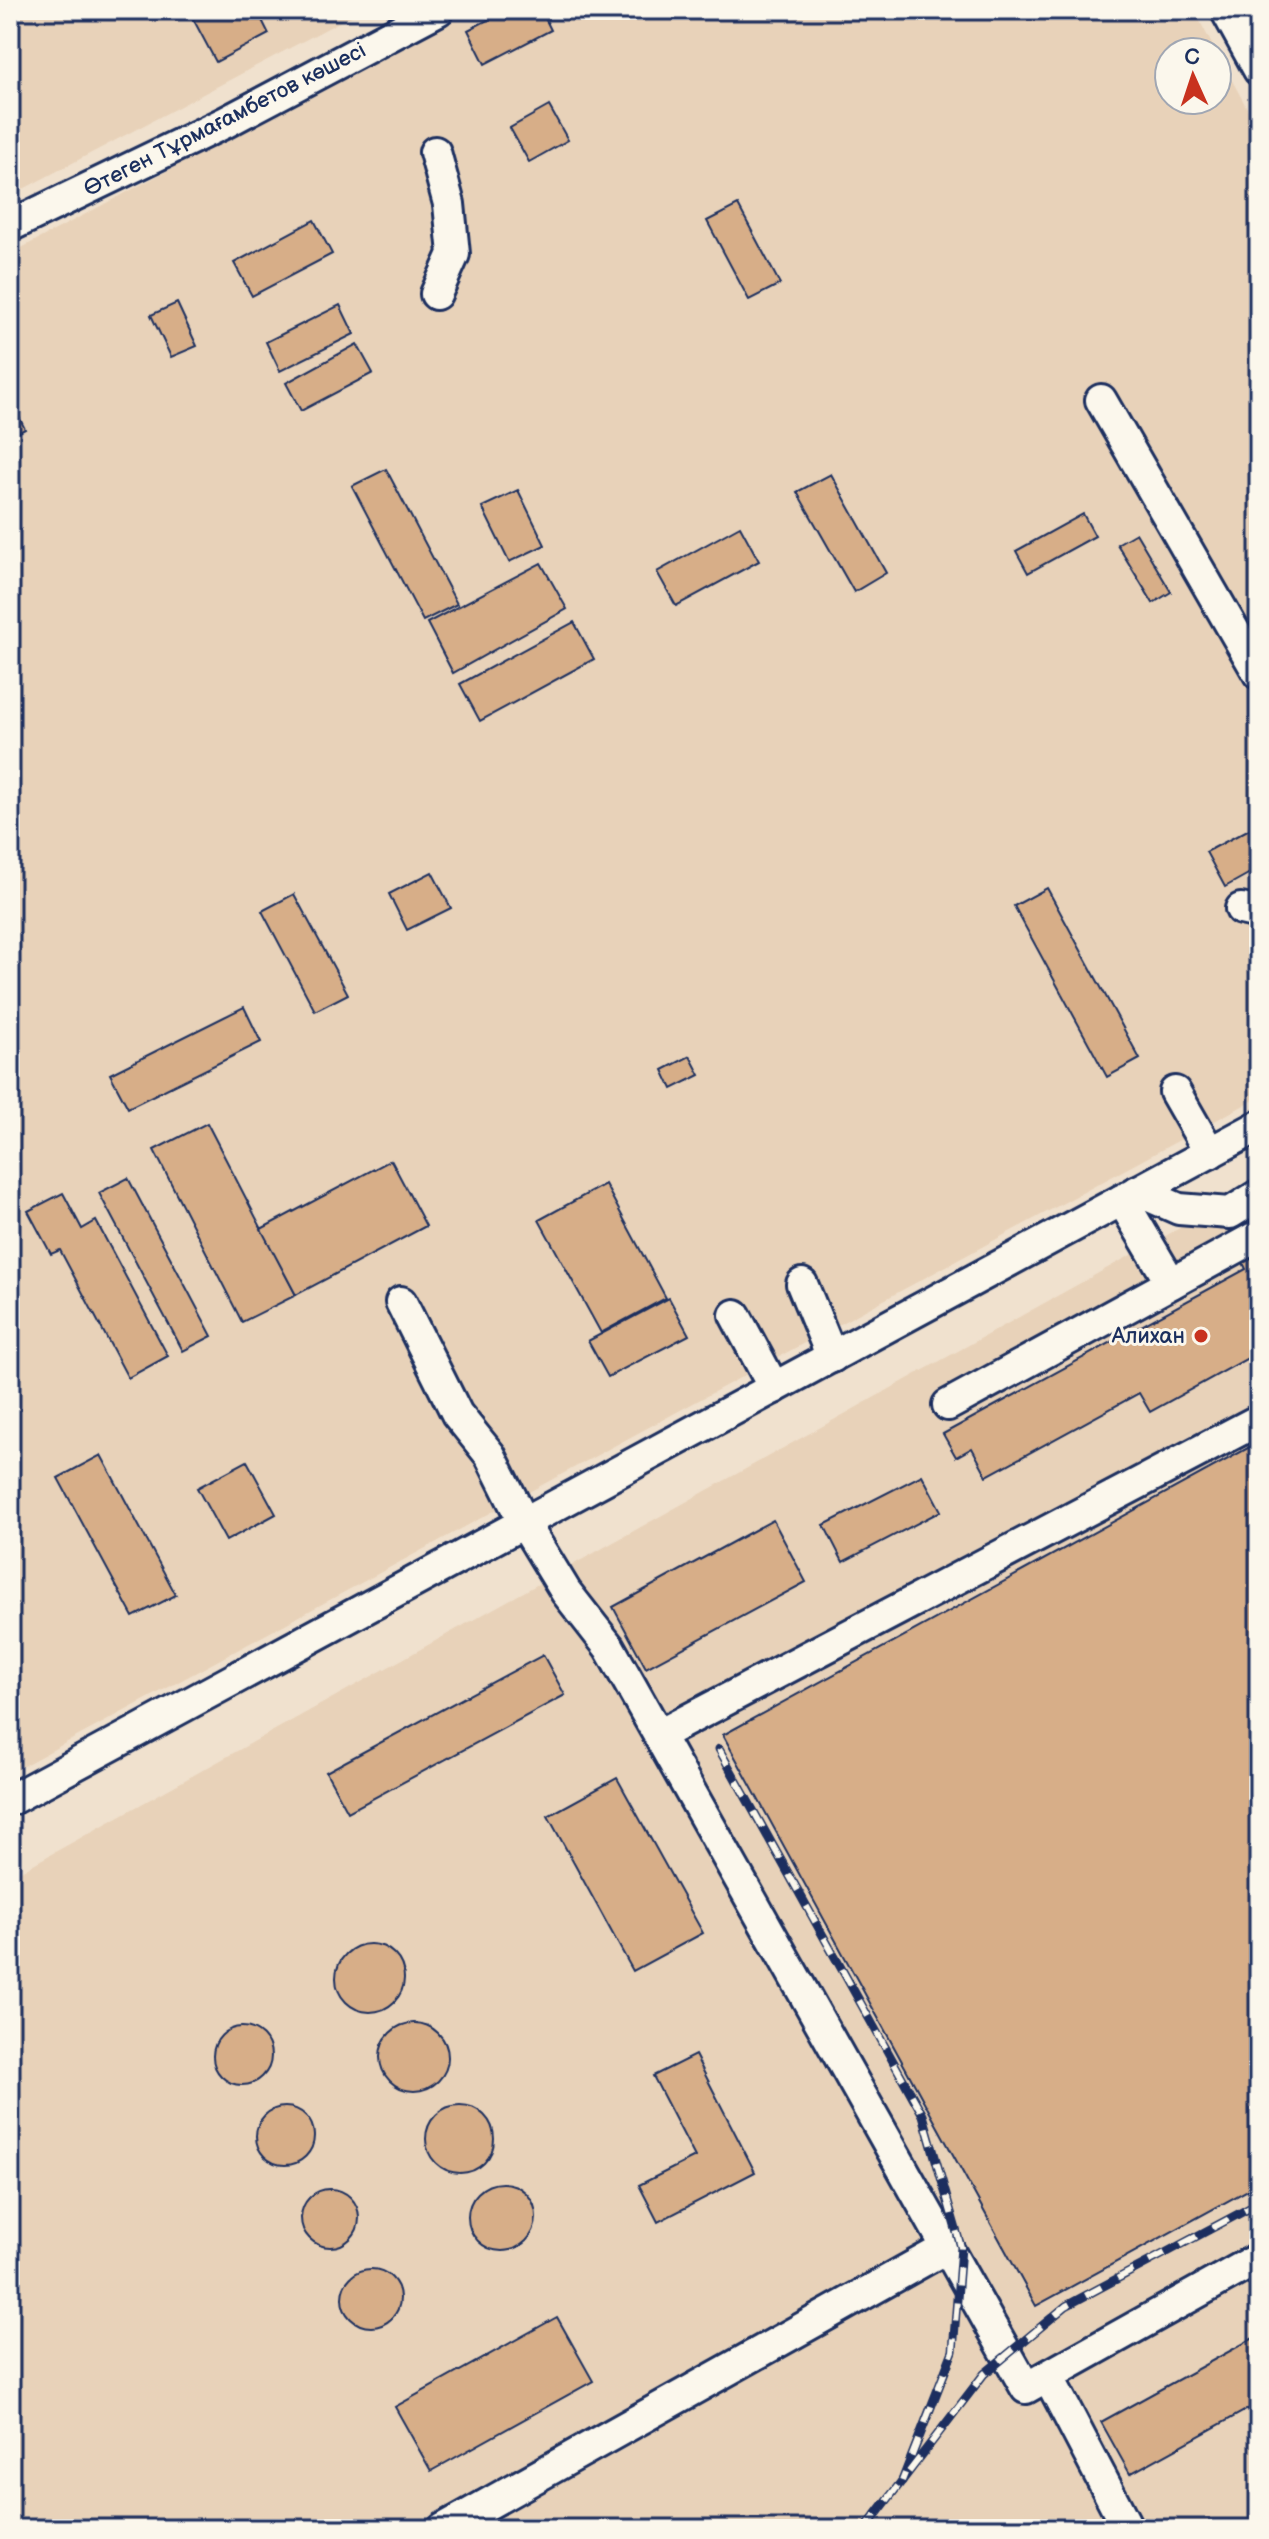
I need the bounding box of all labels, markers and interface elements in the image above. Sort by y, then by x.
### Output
north arrow [1153,36,1233,116]
street label: Өтеген Тұрмағамбетов көшесі [79,37,371,203]
text: С [1184,44,1200,71]
place label: Алихан [1111,1323,1185,1350]
marker: Алихан [1192,1327,1210,1345]

